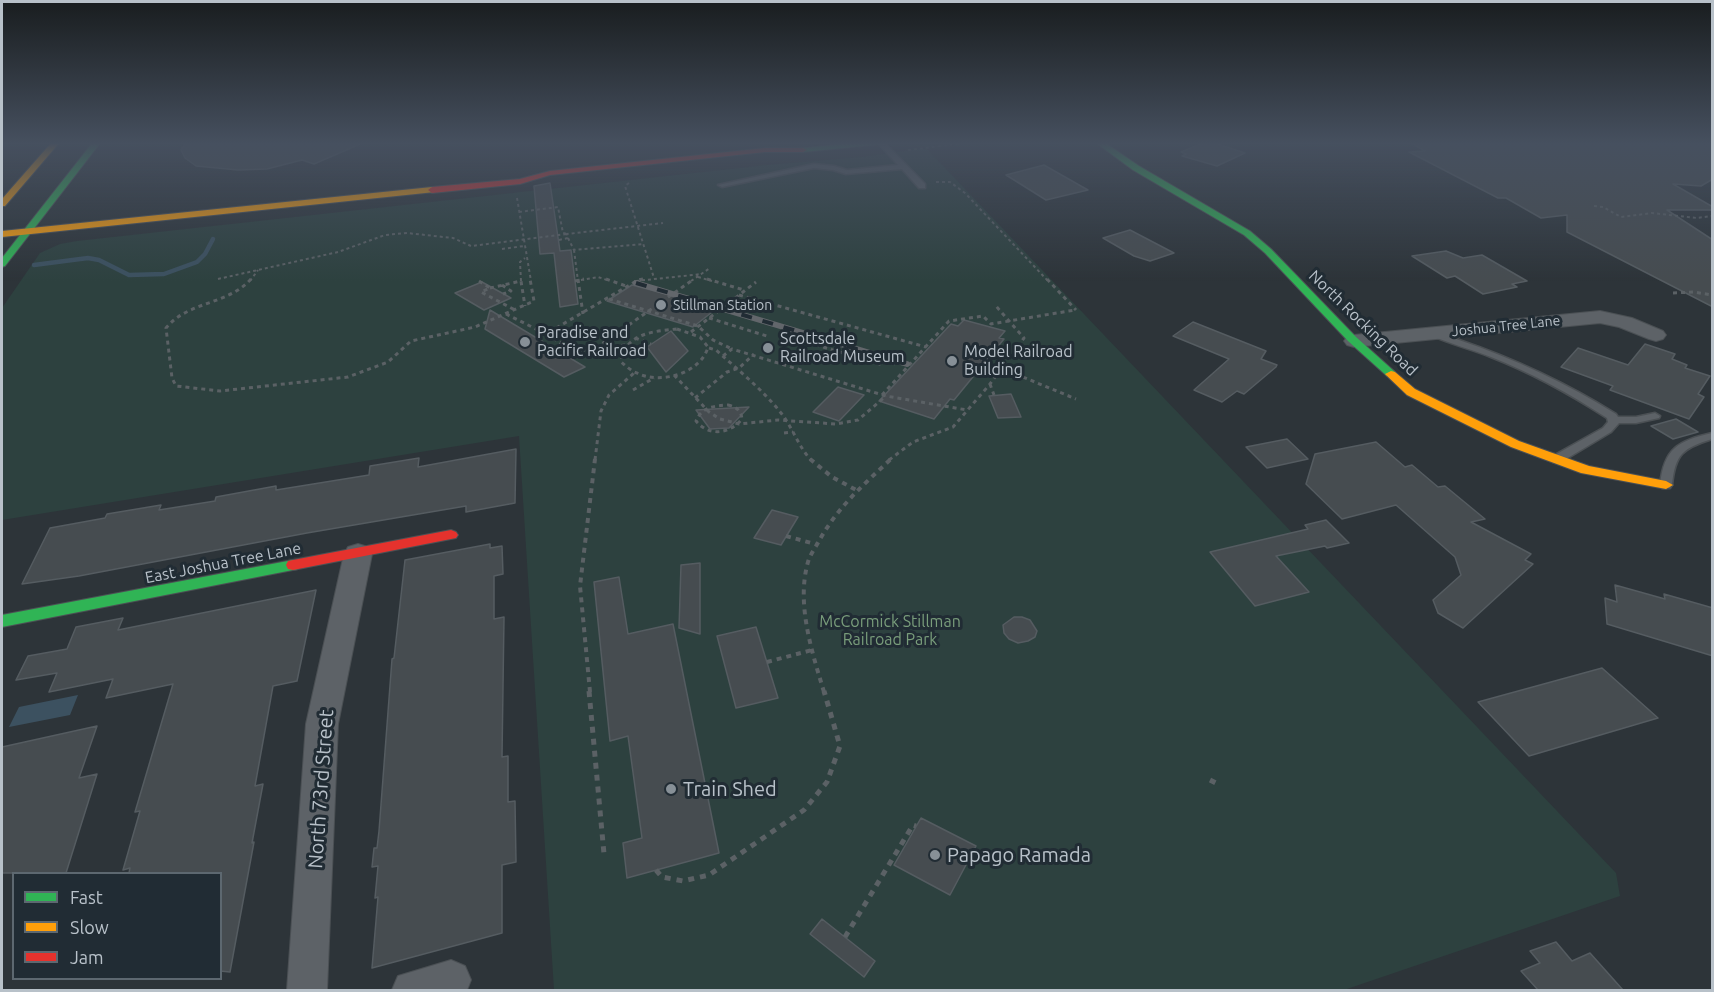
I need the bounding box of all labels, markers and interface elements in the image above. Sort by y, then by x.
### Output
street label: North Rocking Road [1305,266,1421,380]
place label: Stillman Station [673,297,772,313]
marker: Stillman Station [654,298,668,312]
street label: Joshua Tree Lane [1451,312,1561,340]
place label: Paradise and Pacific Railroad [537,323,646,361]
place label: Scottsdale Railroad Museum [780,329,905,367]
marker: Paradise and Pacific Railroad [518,335,532,349]
marker: Scottsdale Railroad Museum [761,341,775,355]
place label: Model Railroad Building [964,342,1073,380]
marker: Model Railroad Building [945,354,959,368]
street label: East Joshua Tree Lane [143,538,303,588]
park label: McCormick Stillman Railroad Park [819,612,961,650]
street label: North 73rd Street [303,709,339,869]
place label: Train Shed [683,777,777,801]
marker: Train Shed [664,782,678,796]
place label: Papago Ramada [947,843,1091,867]
marker: Papago Ramada [928,848,942,862]
legend [12,872,222,980]
text: Fast [70,887,103,907]
text: Slow [70,917,109,937]
text: Jam [70,947,104,967]

